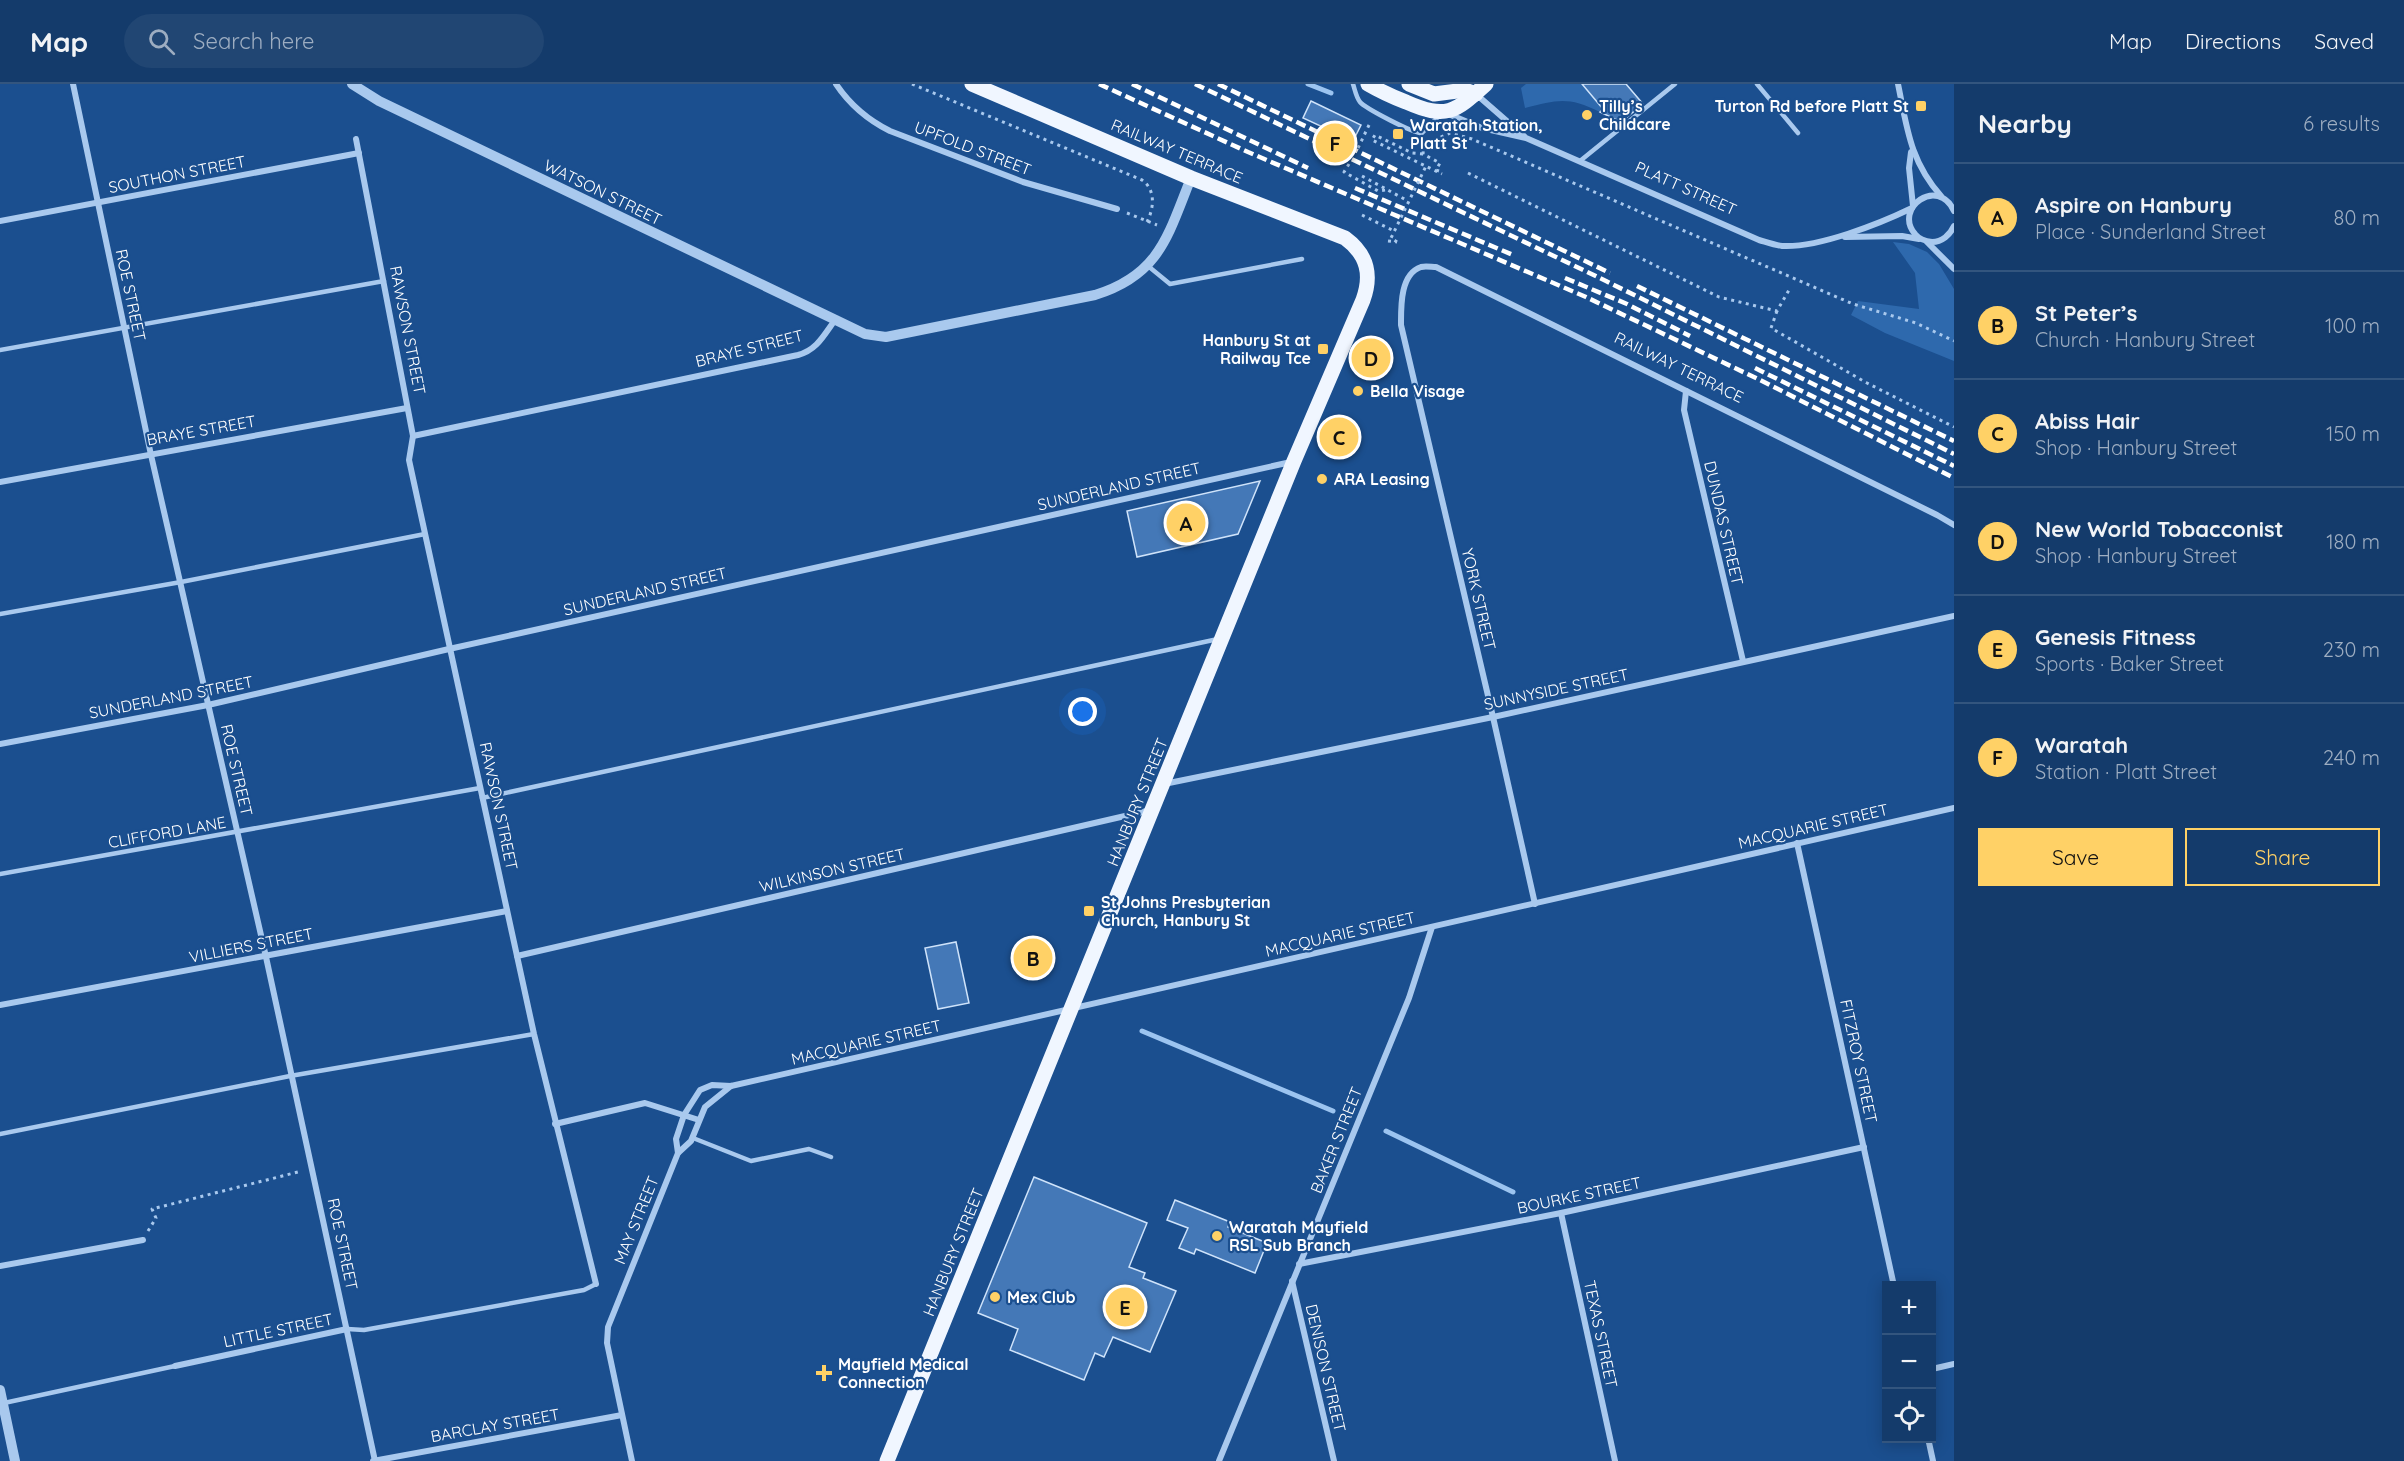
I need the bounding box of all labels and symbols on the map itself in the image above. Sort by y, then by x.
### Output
place label: Tilly’s Childcare [1599,96,1671,134]
place label: Turton Rd before Platt St [1714,96,1909,116]
marker: Turton Rd before Platt St [1914,99,1928,113]
marker: Tilly’s Childcare [1580,108,1594,122]
street label: RAILWAY TERRACE [1108,114,1246,188]
place label: Waratah Station, Platt St [1410,115,1543,153]
street label: UPFOLD STREET [912,116,1035,180]
pin: F [1316,120,1354,166]
marker: Waratah Station, Platt St [1391,127,1405,141]
street label: SOUTHON STREET [107,151,248,197]
street label: WATSON STREET [541,155,666,229]
street label: PLATT STREET [1632,157,1740,219]
street label: ROE STREET [111,247,151,343]
street label: RAWSON STREET [386,264,430,396]
street label: BRAYE STREET [693,325,805,371]
street label: RAILWAY TERRACE [1611,327,1747,407]
place label: Hanbury St at Railway Tce [1202,330,1311,368]
pin: D [1352,336,1390,380]
marker: Hanbury St at Railway Tce [1316,342,1330,356]
place label: Bella Visage [1370,381,1465,401]
marker: Bella Visage [1351,384,1365,398]
street label: BRAYE STREET [145,411,257,449]
pin: C [1320,414,1358,460]
street label: SUNDERLAND STREET [1035,457,1203,515]
street label: DUNDAS STREET [1700,459,1748,587]
place label: ARA Leasing [1334,469,1430,489]
marker: ARA Leasing [1315,472,1329,486]
pin: A [1166,500,1206,546]
street label: YORK STREET [1458,546,1501,652]
street label: SUNDERLAND STREET [561,562,729,620]
street label: SUNNYSIDE STREET [1482,664,1630,714]
street label: SUNDERLAND STREET [87,671,255,723]
your location [1068,697,1097,726]
street label: ROE STREET [217,722,257,818]
street label: HANBURY STREET [1102,735,1172,869]
street label: RAWSON STREET [476,740,522,872]
street label: MACQUARIE STREET [1736,799,1890,853]
street label: CLIFFORD LANE [106,812,228,852]
street label: WILKINSON STREET [757,843,907,896]
place label: St Johns Presbyterian Church, Hanbury St [1101,892,1271,930]
marker: St Johns Presbyterian Church, Hanbury St [1082,904,1096,918]
street label: MACQUARIE STREET [1263,907,1417,961]
street label: VILLIERS STREET [187,923,315,967]
pin: B [1014,936,1052,980]
street label: FITZROY STREET [1836,997,1882,1125]
street label: MACQUARIE STREET [789,1015,943,1069]
street label: BAKER STREET [1306,1084,1367,1196]
street label: BOURKE STREET [1515,1172,1643,1218]
street label: MAY STREET [609,1173,663,1267]
street label: HANBURY STREET [918,1185,988,1319]
street label: ROE STREET [323,1196,363,1292]
place label: Waratah Mayfield RSL Sub Branch [1229,1217,1368,1255]
marker: Waratah Mayfield RSL Sub Branch [1210,1229,1224,1243]
street label: TEXAS STREET [1580,1278,1622,1390]
pin: E [1106,1284,1144,1330]
place label: Mex Club [1007,1287,1076,1307]
marker: Mex Club [988,1290,1002,1304]
street label: DENISON STREET [1302,1302,1351,1434]
street label: LITTLE STREET [221,1309,335,1351]
place label: Mayfield Medical Connection [838,1354,969,1392]
marker: Mayfield Medical Connection [815,1364,833,1382]
street label: BARCLAY STREET [429,1404,561,1446]

